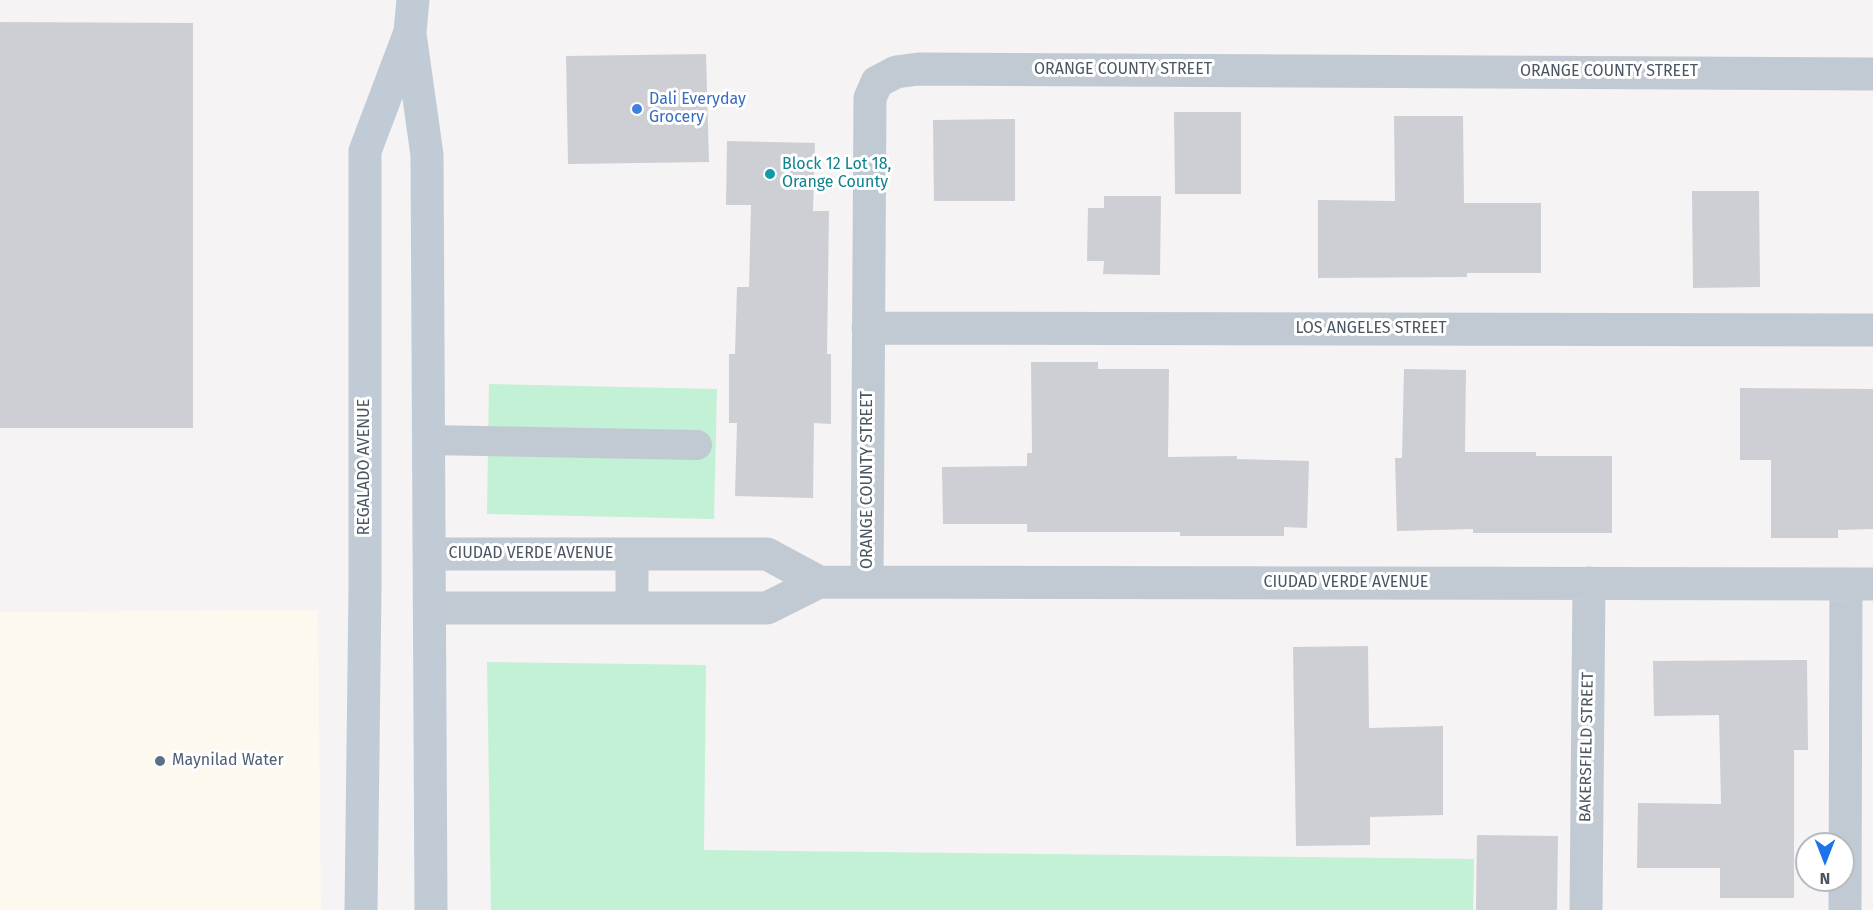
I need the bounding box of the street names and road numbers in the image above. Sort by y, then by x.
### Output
street label: ORANGE COUNTY STREET [1034,60,1212,80]
street label: ORANGE COUNTY STREET [1520,62,1698,82]
street label: LOS ANGELES STREET [1295,319,1447,339]
street label: ORANGE COUNTY STREET [858,391,878,569]
street label: REGALADO AVENUE [355,399,375,535]
street label: CIUDAD VERDE AVENUE [449,544,613,564]
street label: CIUDAD VERDE AVENUE [1264,573,1428,593]
street label: BAKERSFIELD STREET [1576,672,1598,822]

